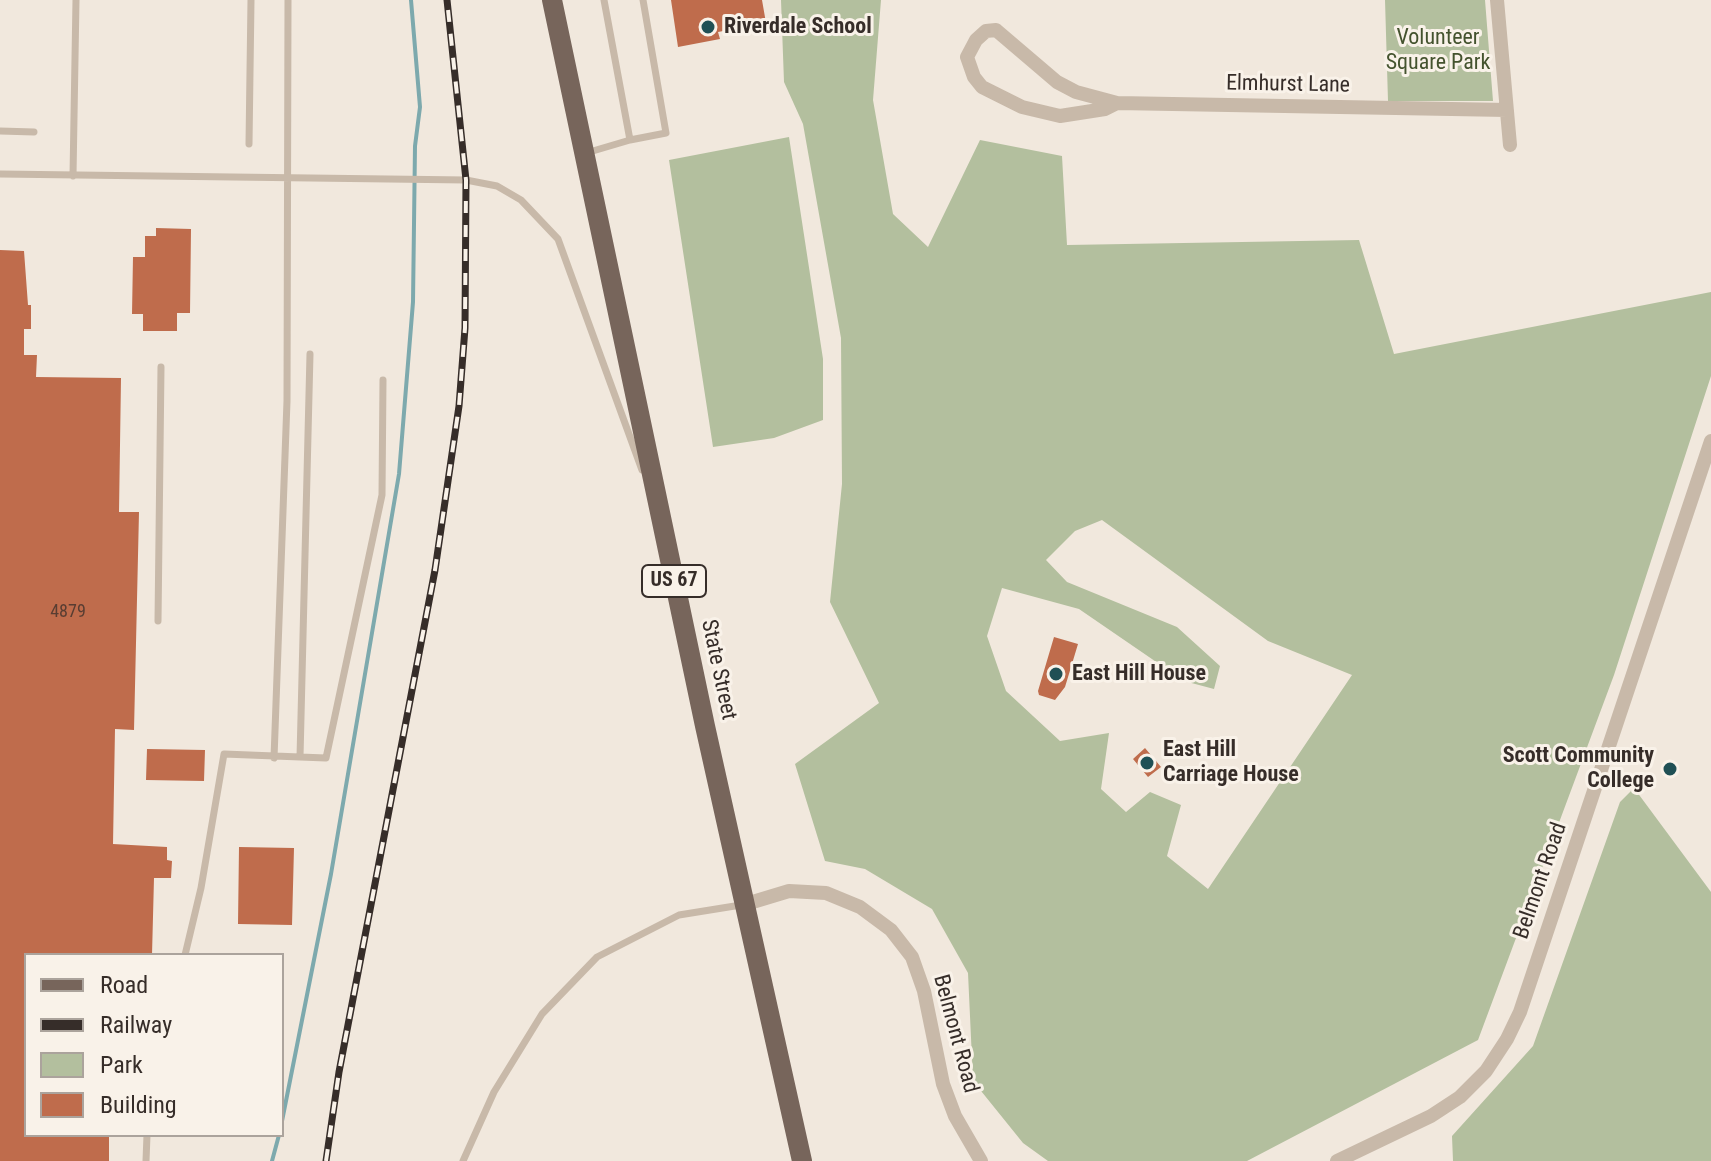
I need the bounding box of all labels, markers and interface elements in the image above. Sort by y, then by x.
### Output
place label: Riverdale School [724,14,872,40]
marker: Riverdale School [699,18,717,36]
park label: Volunteer Square Park [1386,25,1490,76]
street label: Elmhurst Lane [1226,71,1350,99]
road number: US 67 [642,565,706,597]
house number: 4879 [50,601,86,623]
street label: State Street [694,617,742,723]
place label: East Hill House [1072,661,1206,687]
marker: East Hill House [1047,665,1065,683]
place label: East Hill Carriage House [1163,737,1299,788]
place label: Scott Community College [1503,743,1654,794]
marker: East Hill Carriage House [1138,754,1156,772]
marker: Scott Community College [1661,760,1679,778]
street label: Belmont Road [1509,819,1573,943]
legend [24,953,284,1137]
text: Road [100,971,148,999]
street label: Belmont Road [927,972,983,1096]
text: Railway [100,1011,172,1039]
text: Park [100,1051,143,1079]
text: Building [100,1091,177,1119]

